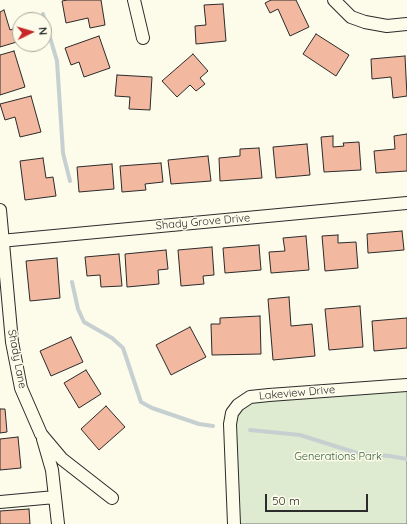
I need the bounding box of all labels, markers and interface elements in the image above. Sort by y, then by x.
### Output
north arrow [12,12,52,52]
text: N [36,26,50,36]
street label: Shady Grove Drive [155,211,251,233]
street label: Shady Lane [5,328,29,390]
street label: Lakeview Drive [258,383,336,403]
park label: Generations Park [294,450,382,464]
scale bar [267,486,370,512]
text: 50 m [272,493,300,508]

